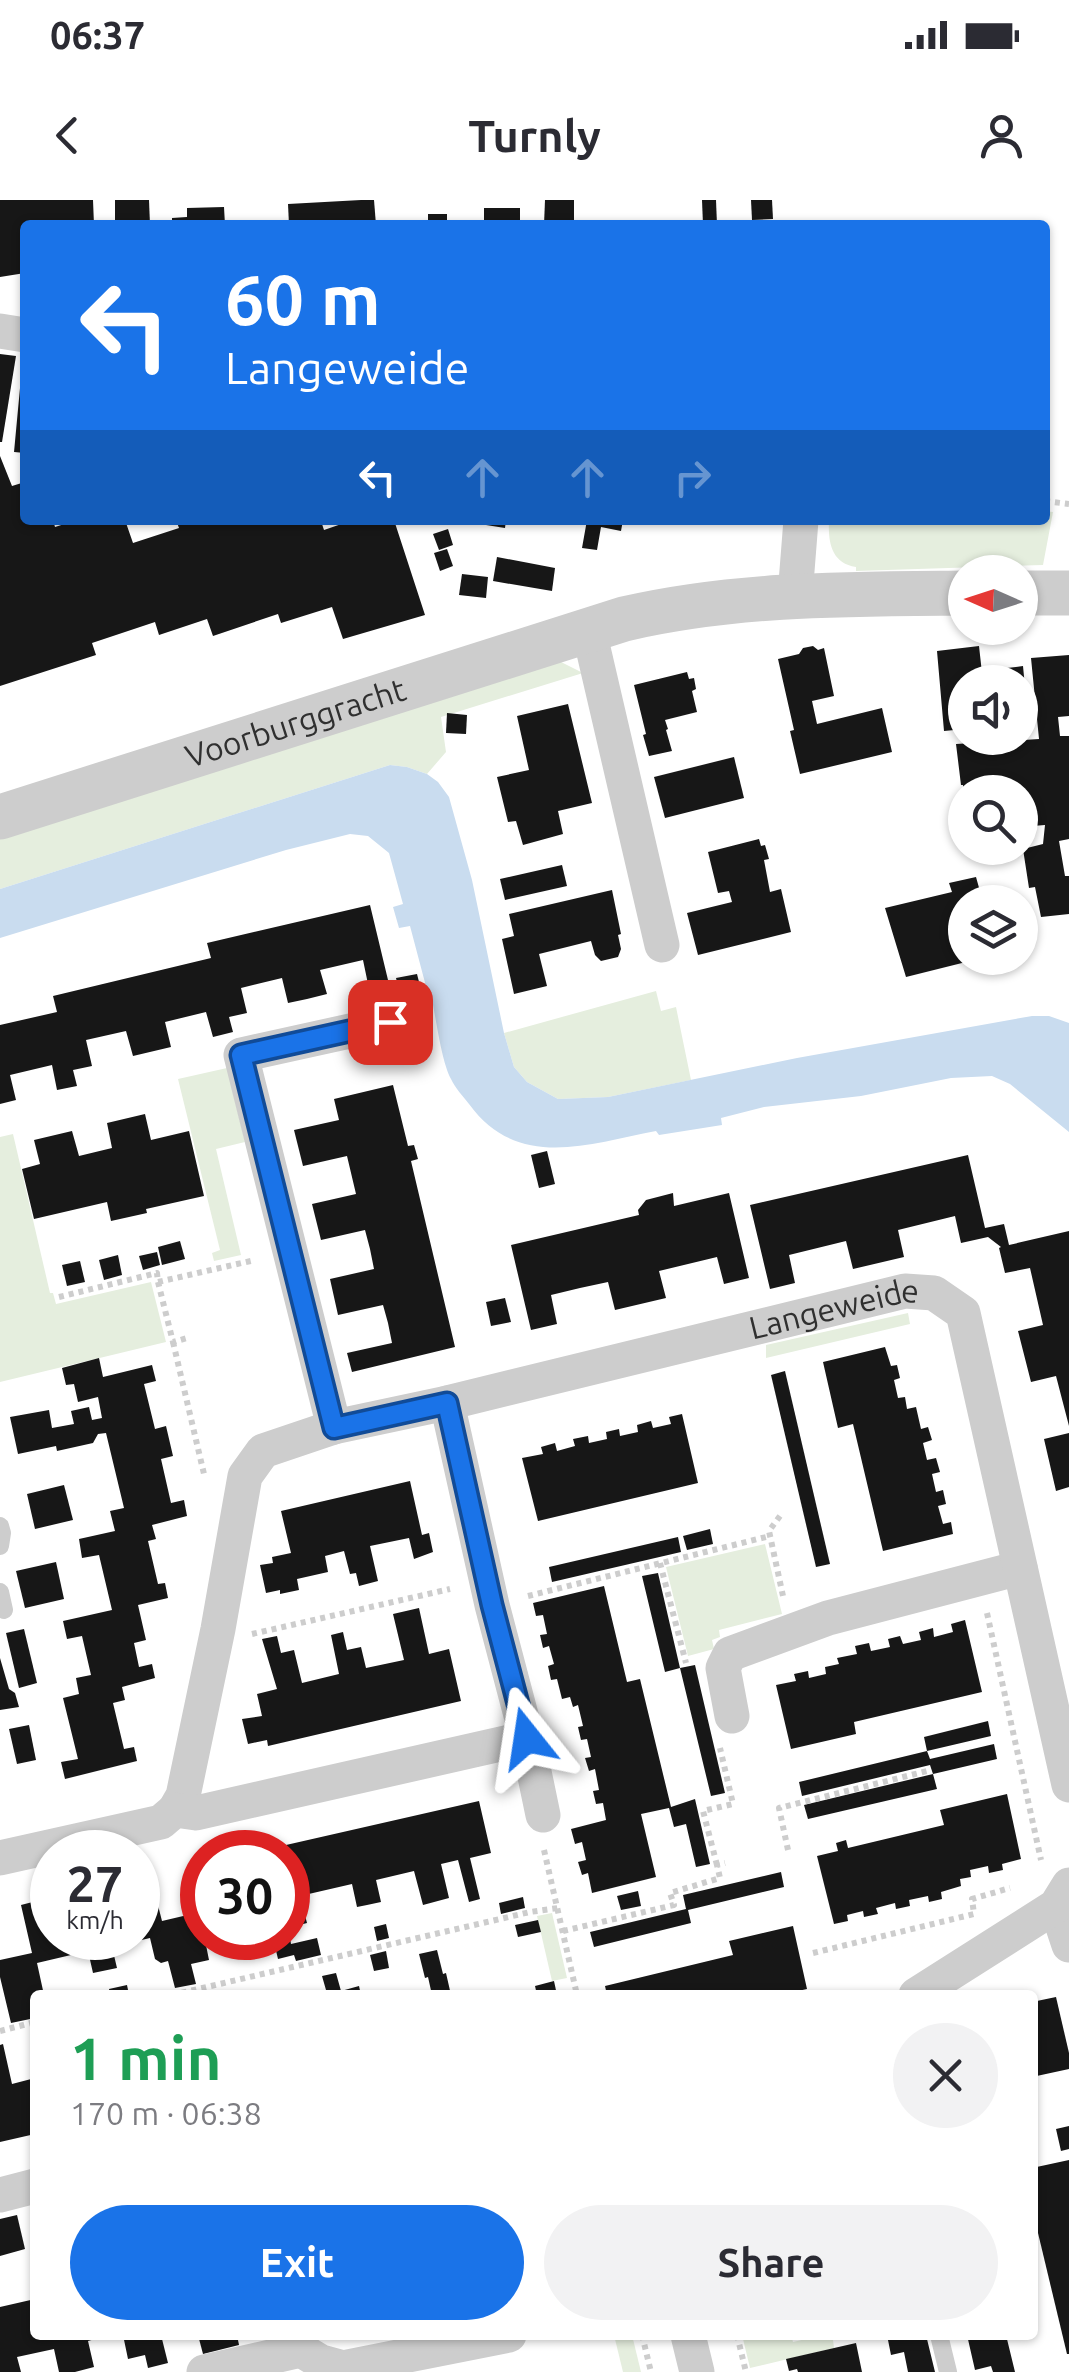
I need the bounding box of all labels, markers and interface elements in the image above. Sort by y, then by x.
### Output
text: 06:37 [50,14,145,56]
icon: back [40,108,95,163]
icon: person [974,108,1029,163]
text: Turnly [468,110,601,161]
icon: left [60,260,190,390]
text: 60 m [225,260,381,338]
text: Langeweide [225,342,469,393]
icon: left [350,450,405,505]
icon: ahead [455,450,510,505]
icon: ahead [560,450,615,505]
icon: right [665,450,720,505]
north arrow [948,555,1038,645]
map controls [948,555,1038,975]
button: sound [948,665,1038,755]
street label: Voorburggracht [181,670,410,774]
button: search [948,775,1038,865]
button: layers [948,885,1038,975]
pin [348,980,433,1065]
icon: arrive [363,995,418,1050]
street label: Langeweide [745,1272,920,1345]
position arrow [475,1686,579,1790]
speed limit sign: 30 [180,1830,310,1960]
text: 27 [67,1855,123,1911]
text: km/h [66,1906,124,1934]
button: close [893,2023,998,2128]
text: 1 min [70,2024,222,2091]
text: 170 m · 06:38 [70,2095,262,2131]
button: Exit [70,2205,524,2320]
button: Share [544,2205,998,2320]

